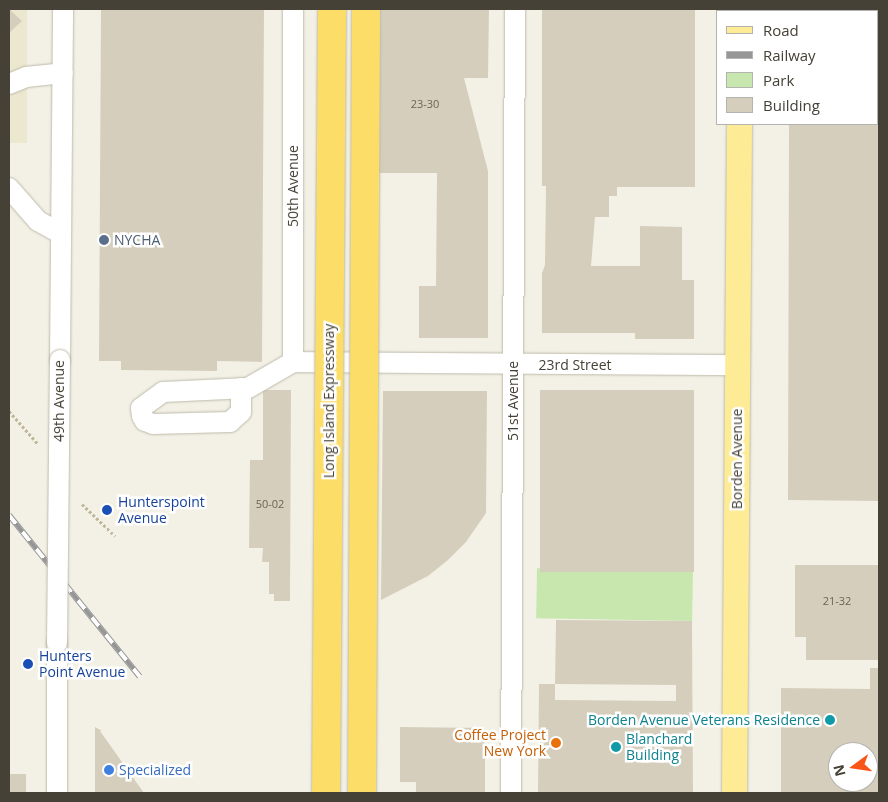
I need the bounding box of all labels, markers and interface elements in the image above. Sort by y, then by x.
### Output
legend [716,10,878,125]
text: Road [763,20,799,40]
text: Railway [763,45,816,65]
text: Park [763,70,794,90]
text: Building [763,95,820,115]
house number: 23-30 [411,97,439,111]
street label: 50th Avenue [285,145,301,227]
place label: NYCHA [114,232,160,248]
marker: NYCHA [98,234,110,246]
street label: Long Island Expressway [321,324,337,478]
street label: 23rd Street [538,357,612,373]
street label: 49th Avenue [51,360,67,442]
street label: 51st Avenue [505,361,521,441]
street label: Borden Avenue [729,409,745,509]
place label: Hunterspoint Avenue [118,494,205,526]
house number: 50-02 [256,497,284,511]
marker: Hunterspoint Avenue [100,503,114,517]
house number: 21-32 [823,594,851,608]
place label: Hunters Point Avenue [39,648,125,680]
marker: Hunters Point Avenue [21,657,35,671]
place label: Borden Avenue Veterans Residence [588,712,820,728]
marker: Borden Avenue Veterans Residence [824,714,836,726]
place label: Coffee Project New York [454,727,546,760]
place label: Blanchard Building [626,731,692,764]
marker: Coffee Project New York [550,737,562,749]
marker: Blanchard Building [610,741,622,753]
north arrow [828,742,878,792]
place label: Specialized [119,762,191,778]
text: N [828,763,850,778]
marker: Specialized [103,764,115,776]

